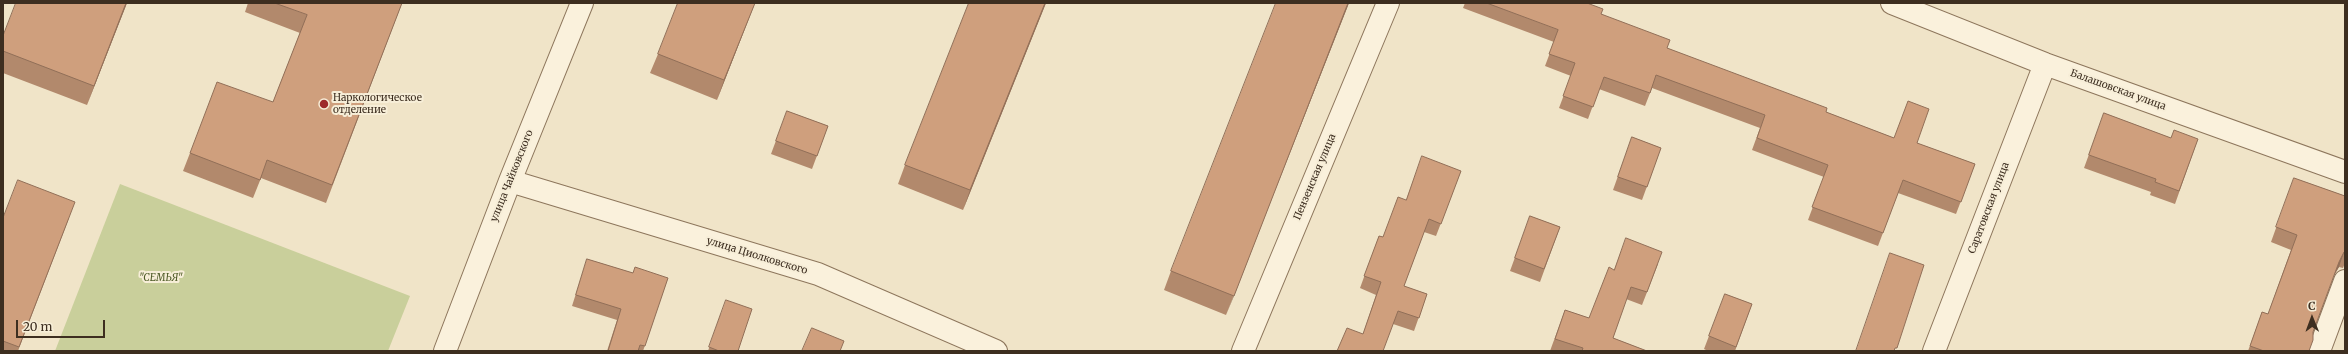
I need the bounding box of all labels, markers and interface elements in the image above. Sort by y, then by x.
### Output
street label: Балашовская улица [2069,67,2167,113]
place label: Наркологическое отделение [333,92,422,116]
marker: Наркологическое отделение [318,98,330,110]
street label: улица Чайковского [488,128,536,224]
street label: Пензенская улица [1291,132,1339,222]
street label: Саратовская улица [1966,161,2012,255]
street label: улица Циолковского [705,235,809,277]
park label: "СЕМЬЯ" [139,272,183,284]
north arrow [2292,298,2332,338]
text: С [2308,299,2316,313]
scale bar [18,312,107,338]
text: 20 m [23,319,52,334]

